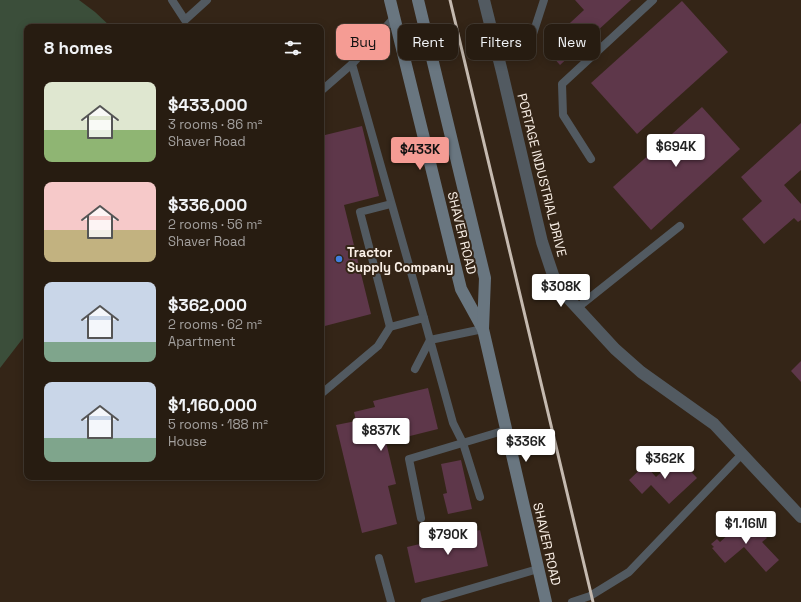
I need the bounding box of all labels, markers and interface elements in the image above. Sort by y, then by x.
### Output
chip: Buy [336,24,390,60]
chip: Rent [398,24,458,60]
chip: Filters [466,24,536,60]
chip: New [544,24,600,60]
text: 8 homes [44,37,113,59]
icon: filters [282,37,304,59]
street label: PORTAGE INDUSTRIAL DRIVE [513,91,571,259]
text: $433,000 [168,94,248,116]
icon: home [76,98,124,146]
text: 3 rooms · 86 m² [168,116,262,133]
text: Shaver Road [168,133,246,150]
pin: $694K [648,134,704,168]
pin: $433K [392,137,448,171]
text: $694K [656,138,696,155]
text: $433K [400,141,440,158]
street label: SHAVER ROAD [444,190,480,276]
text: $336,000 [168,194,247,216]
icon: home [76,198,124,246]
text: 2 rooms · 56 m² [168,216,262,233]
text: Shaver Road [168,233,246,250]
place label: Tractor Supply Company [347,244,453,276]
marker: Tractor Supply Company [334,254,344,264]
pin: $308K [533,274,589,308]
text: $308K [541,278,581,295]
text: $362,000 [168,294,247,316]
icon: home [76,298,124,346]
text: 2 rooms · 62 m² [168,316,262,333]
text: Apartment [168,333,236,350]
text: $1,160,000 [168,394,257,416]
icon: home [76,398,124,446]
text: 5 rooms · 188 m² [168,416,268,433]
pin: $837K [353,418,409,452]
text: $837K [362,422,400,439]
pin: $336K [498,429,554,463]
text: House [168,433,207,450]
text: $336K [506,433,546,450]
pin: $362K [637,446,693,480]
text: $362K [645,450,685,467]
street label: SHAVER ROAD [529,501,565,587]
pin: $1.16M [713,511,779,545]
text: $1.16M [725,515,767,532]
pin: $790K [420,522,476,556]
text: $790K [428,526,468,543]

